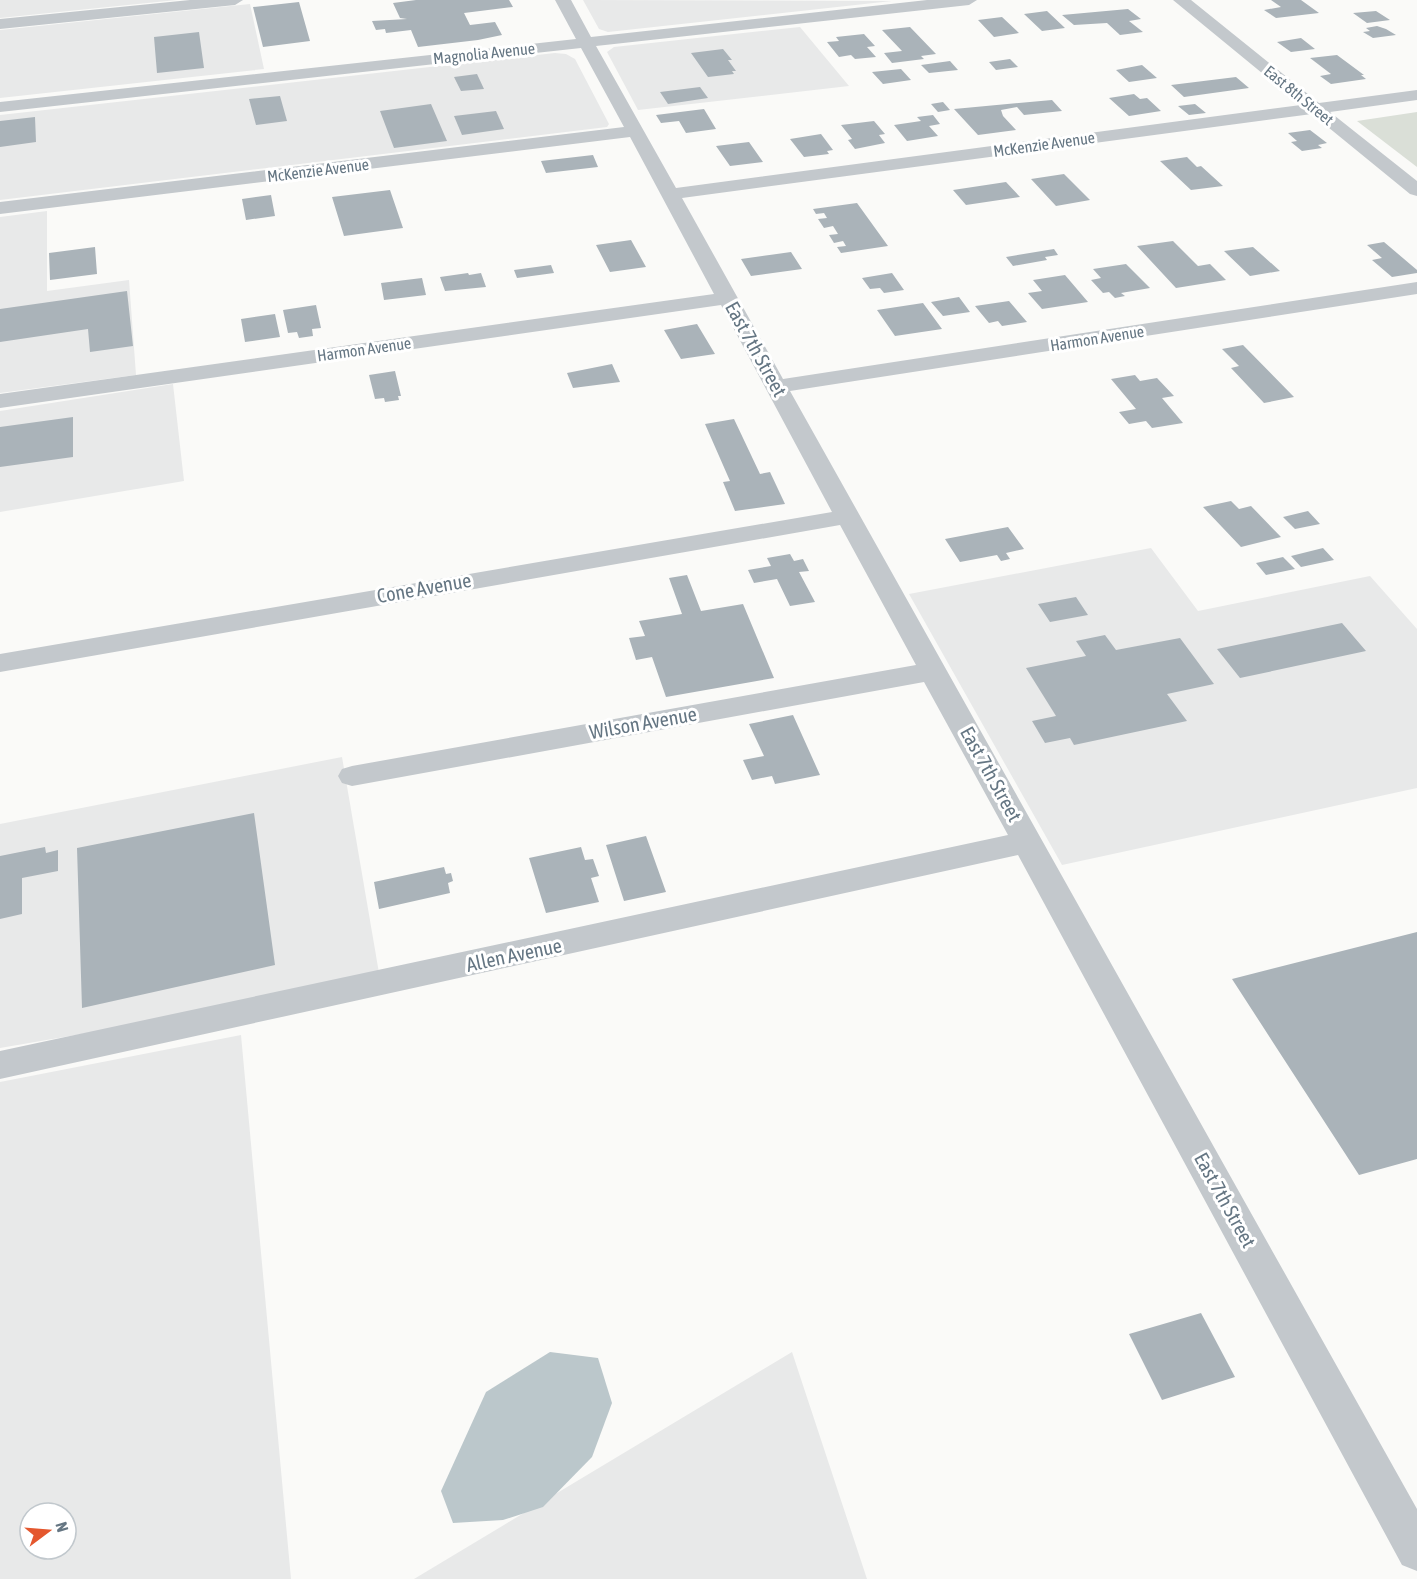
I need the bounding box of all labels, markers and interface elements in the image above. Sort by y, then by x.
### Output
street label: Magnolia Avenue [432,39,536,68]
street label: East 8th Street [1261,62,1338,129]
street label: McKenzie Avenue [992,128,1096,160]
street label: McKenzie Avenue [266,155,370,185]
street label: East 7th Street [721,297,792,400]
street label: Harmon Avenue [1049,322,1145,354]
street label: Harmon Avenue [316,333,412,365]
street label: Cone Avenue [375,568,473,607]
street label: Wilson Avenue [587,702,698,743]
street label: East 7th Street [956,722,1027,825]
street label: Allen Avenue [464,933,564,976]
street label: East 7th Street [1190,1148,1261,1251]
north arrow [18,1501,78,1561]
text: N [52,1520,72,1534]

